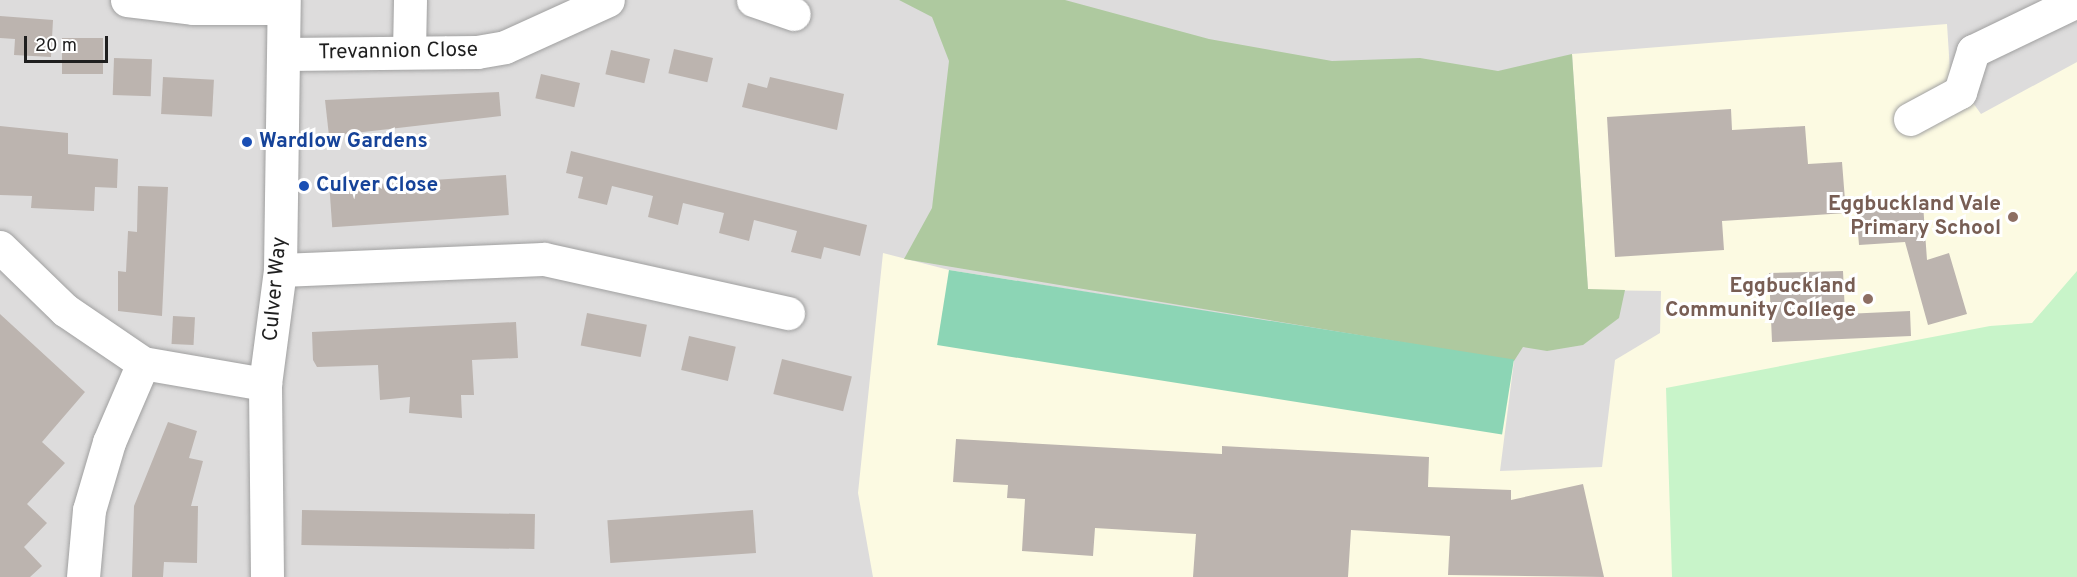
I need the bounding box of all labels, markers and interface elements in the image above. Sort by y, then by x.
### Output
scale bar [27,24,111,62]
text: 20 m [35,35,77,58]
street label: Trevannion Close [318,38,478,66]
place label: Wardlow Gardens [259,129,428,155]
marker: Wardlow Gardens [240,135,254,149]
place label: Culver Close [316,173,438,199]
marker: Culver Close [297,179,311,193]
place label: Eggbuckland Vale Primary School [1827,192,2001,242]
marker: Eggbuckland Vale Primary School [2006,210,2020,224]
street label: Culver Way [259,235,293,343]
place label: Eggbuckland Community College [1665,274,1856,324]
marker: Eggbuckland Community College [1861,292,1875,306]

